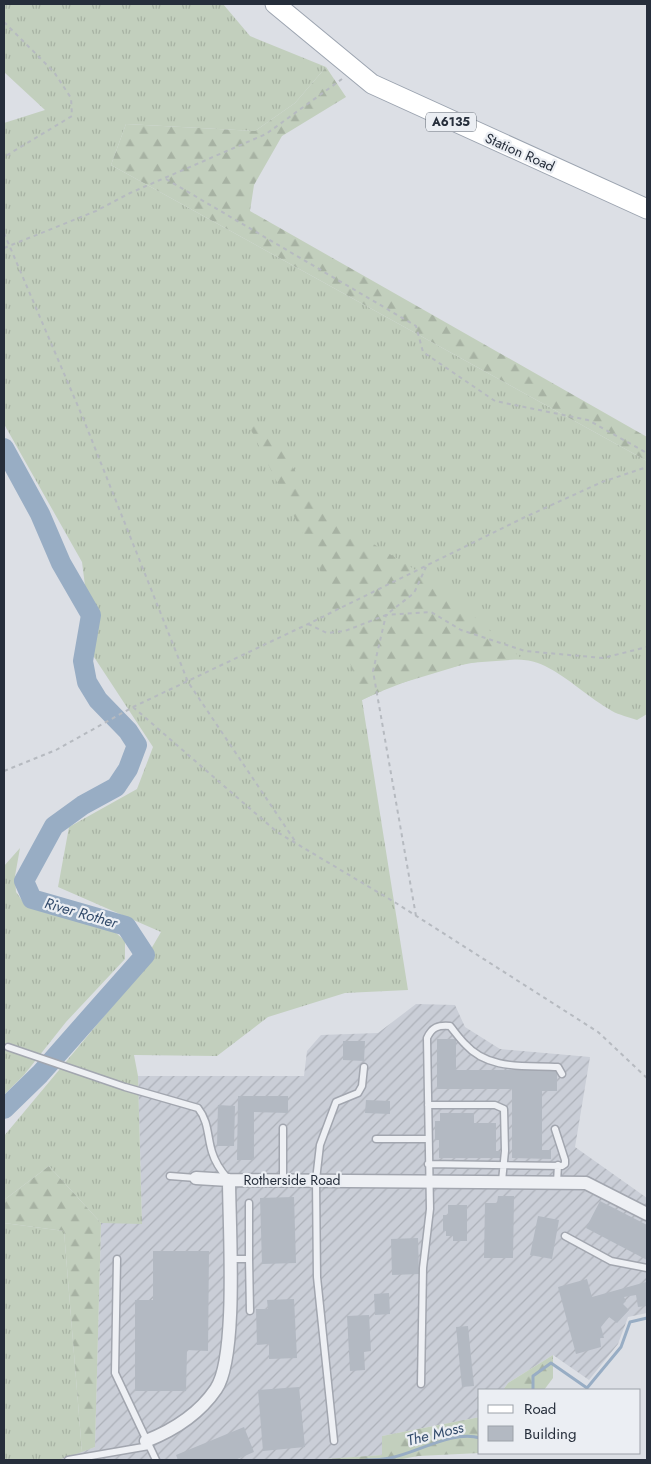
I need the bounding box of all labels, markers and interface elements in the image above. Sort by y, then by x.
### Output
road number: A6135 [426,112,476,132]
street label: Station Road [482,128,558,176]
water label: River Rother [42,892,121,934]
street label: Rotherside Road [243,1170,341,1190]
legend [478,1389,641,1454]
text: Road [524,1398,556,1420]
water label: The Moss [404,1416,466,1452]
text: Building [524,1423,576,1445]

